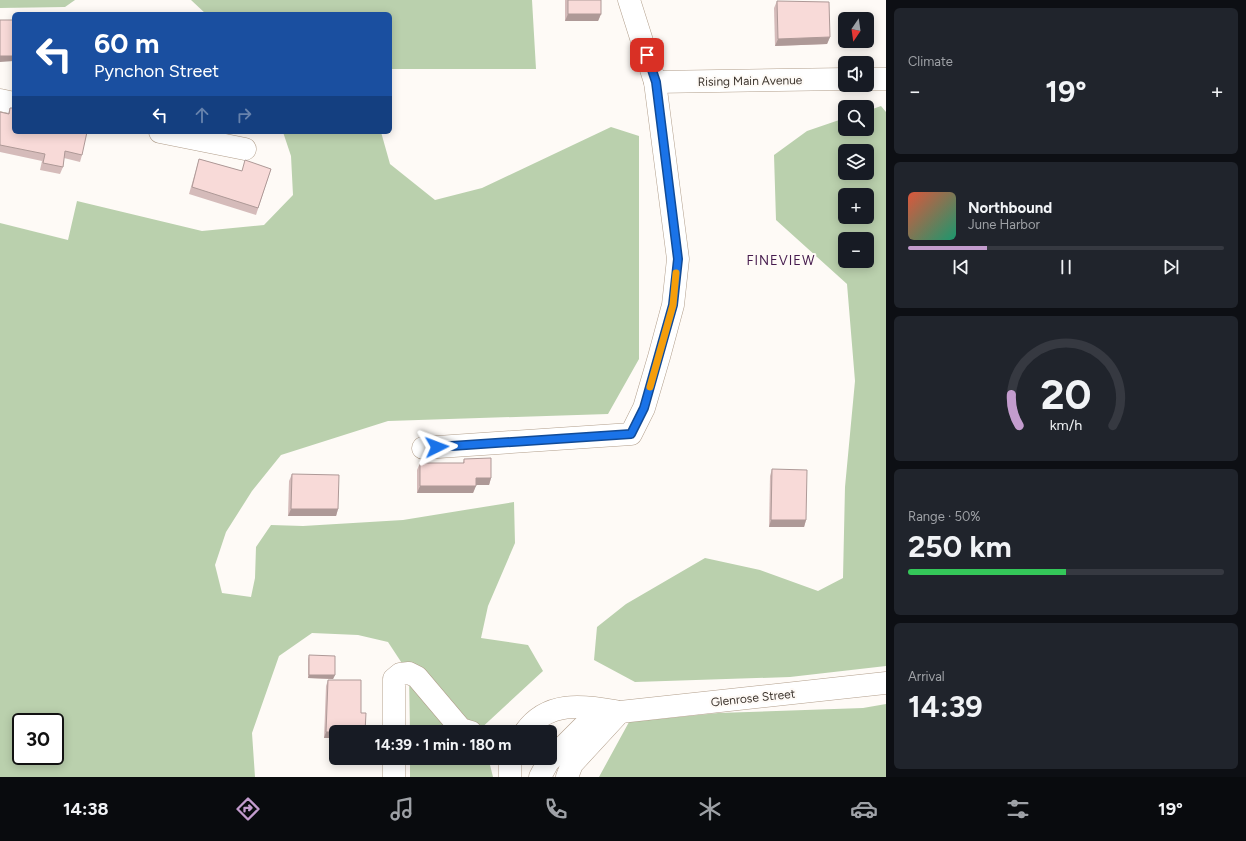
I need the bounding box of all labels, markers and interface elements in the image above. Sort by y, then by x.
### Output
north arrow [838,12,874,48]
map controls [838,12,874,268]
text: 60 m [94,26,159,60]
icon: left [28,28,80,80]
pin [630,38,664,72]
icon: arrive [636,44,658,66]
text: Climate [908,54,953,69]
button: sound [838,56,874,92]
text: Pynchon Street [94,60,219,82]
street label: Rising Main Avenue [698,73,803,89]
text: 19° [1045,73,1087,110]
text: − [908,78,922,105]
text: + [1210,78,1224,105]
button: search [838,100,874,136]
icon: left [149,104,171,126]
icon: ahead [191,104,213,126]
icon: right [233,104,255,126]
button: layers [838,144,874,180]
button: + [838,188,874,224]
text: Northbound [968,199,1052,217]
text: June Harbor [968,217,1040,232]
button: − [838,232,874,268]
district label: FINEVIEW [746,253,816,268]
icon: previous [950,256,972,278]
icon: pause [1055,256,1077,278]
icon: next [1160,256,1182,278]
text: 20 [1040,369,1092,419]
text: km/h [1050,416,1082,434]
position arrow [416,426,458,468]
text: Range · 50% [908,509,981,524]
text: 250 km [908,528,1012,565]
text: Arrival [908,669,945,684]
street label: Glenrose Street [710,687,796,709]
text: 14:39 [908,688,983,725]
speed limit sign: 30 [12,713,64,765]
text: 14:39 · 1 min · 180 m [375,736,511,754]
icon: directions [234,795,262,823]
icon: music [388,795,416,823]
icon: phone [542,795,570,823]
icon: climate [696,795,724,823]
icon: car [850,795,878,823]
icon: filters [1004,795,1032,823]
text: 14:38 [63,798,108,820]
text: 19° [1158,798,1183,820]

